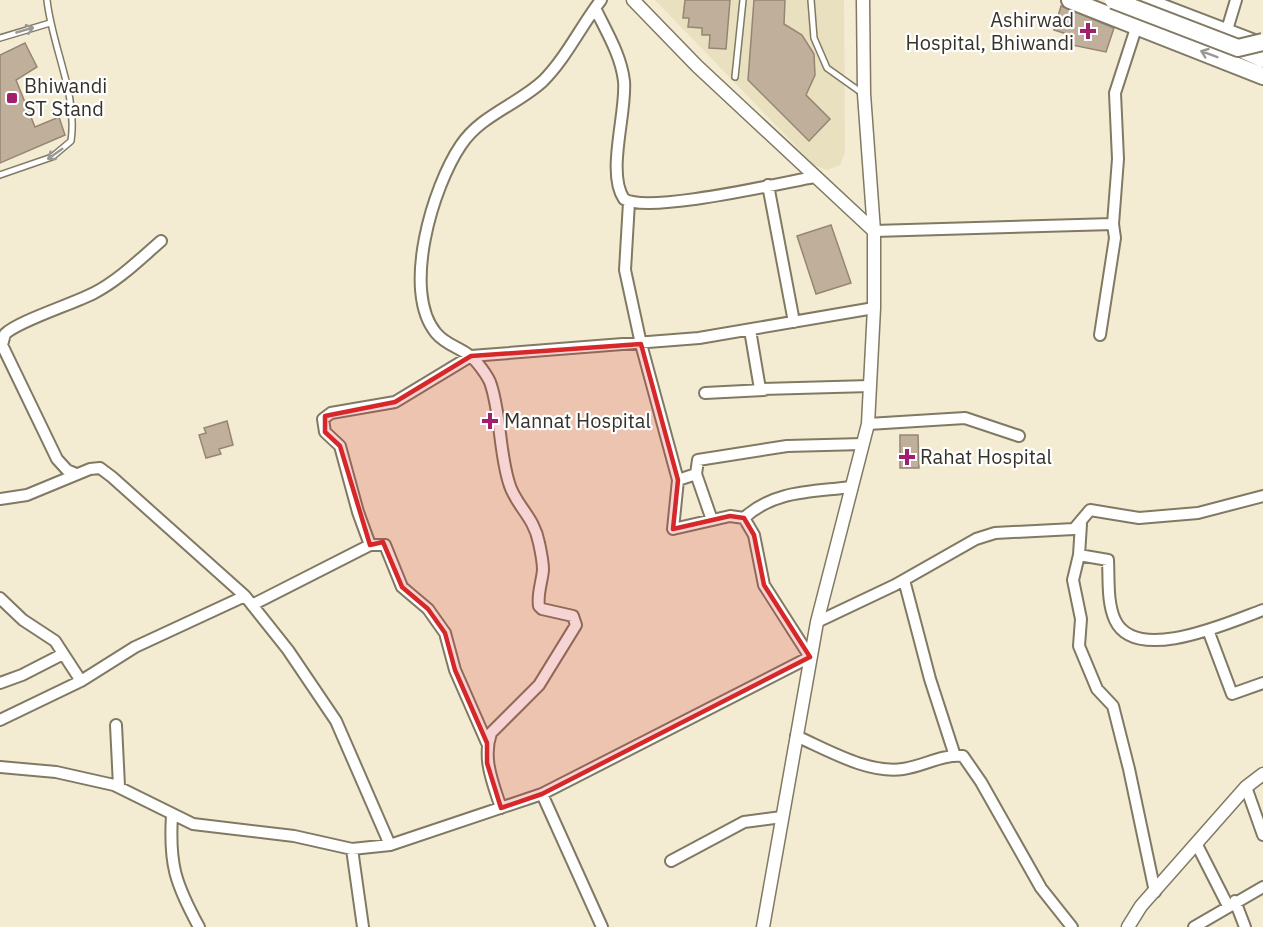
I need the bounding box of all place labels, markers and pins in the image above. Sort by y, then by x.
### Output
place label: Ashirwad Hospital, Bhiwandi [906,6,1074,56]
marker: Ashirwad Hospital, Bhiwandi [1079,22,1097,40]
place label: Bhiwandi ST Stand [24,72,107,122]
marker: Bhiwandi ST Stand [5,91,19,105]
place label: Mannat Hospital [504,407,651,434]
marker: Mannat Hospital [481,412,499,430]
place label: Rahat Hospital [920,443,1052,470]
marker: Rahat Hospital [898,448,916,466]

